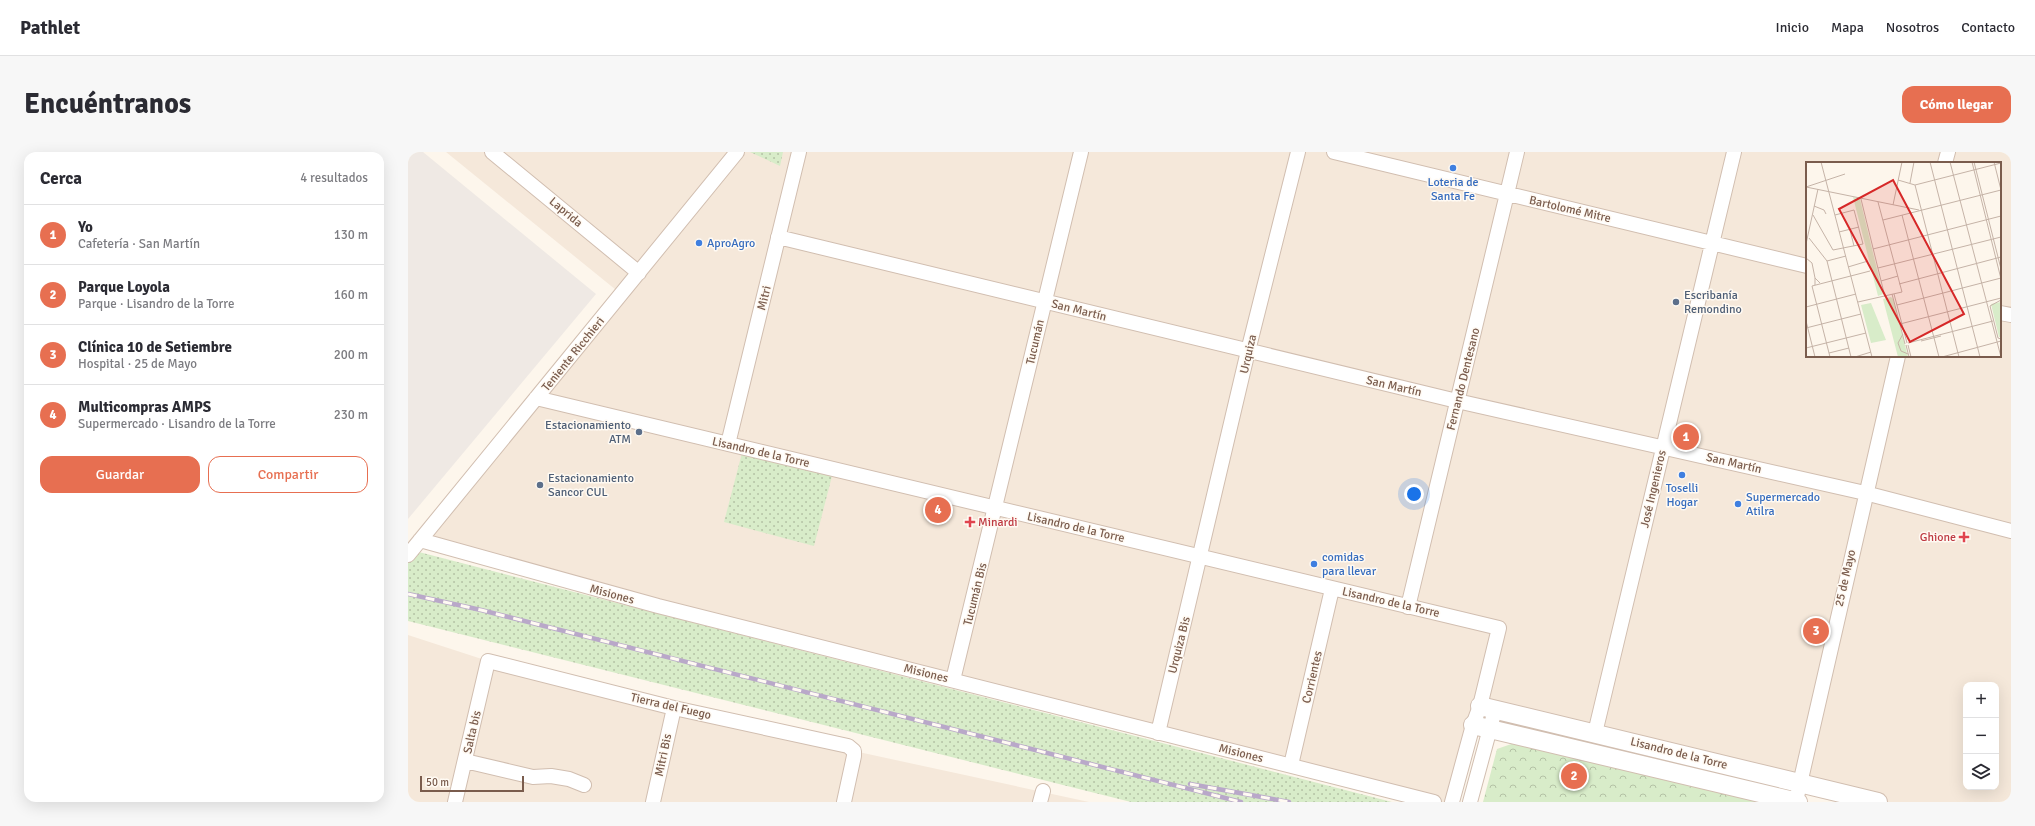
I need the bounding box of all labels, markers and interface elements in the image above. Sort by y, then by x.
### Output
text: Pathlet [20,16,80,40]
text: Inicio [1776,19,1809,36]
text: Mapa [1831,19,1864,36]
text: Nosotros [1886,19,1939,36]
text: Contacto [1961,19,2015,36]
button: Cómo llegar [1902,86,2011,123]
text: Encuéntranos [24,87,191,121]
inset map [1806,162,2001,357]
marker: Loteria de Santa Fe [1448,163,1458,173]
text: Cerca [40,168,82,189]
text: 4 resultados [300,170,368,186]
place label: Loteria de Santa Fe [1427,175,1479,204]
street label: Bartolomé Mitre [1528,193,1612,226]
street label: Laprida [546,194,585,231]
text: Yo [78,218,93,236]
text: 1 [49,227,57,243]
text: 130 m [334,227,368,243]
text: Cafetería · San Martín [78,236,200,252]
place label: AproAgro [707,236,755,251]
marker: AproAgro [694,238,704,248]
text: Parque Loyola [78,278,170,296]
street label: Mitri [754,284,775,312]
text: 2 [49,287,57,303]
text: 160 m [334,287,368,303]
place label: Escribanía Remondino [1684,288,1742,317]
text: Parque · Lisandro de la Torre [78,296,234,312]
street label: San Martín [1050,296,1108,325]
marker: Escribanía Remondino [1671,297,1681,307]
street label: Teniente Ricchieri [539,314,608,395]
street label: Tucumán [1023,318,1048,366]
street label: Fernando Dentesano [1443,326,1484,432]
street label: Urquiza [1237,333,1260,375]
text: Clínica 10 de Setiembre [78,338,232,356]
text: 3 [49,347,57,363]
text: 200 m [334,347,368,363]
text: Hospital · 25 de Mayo [78,356,197,372]
street label: San Martín [1365,373,1423,400]
text: Multicompras AMPS [78,398,211,416]
text: 4 [49,407,57,423]
text: 230 m [334,407,368,423]
text: Supermercado · Lisandro de la Torre [78,416,276,432]
place label: Estacionamiento ATM [545,418,631,447]
pin: 1 [1673,422,1699,452]
marker: Estacionamiento ATM [634,427,644,437]
street label: Lisandro de la Torre [711,434,811,471]
street label: José Ingenieros [1637,449,1670,529]
street label: San Martín [1705,450,1763,477]
button: Guardar [40,456,200,493]
button: Compartir [208,456,368,493]
marker: Toselli Hogar [1677,470,1687,480]
place label: Estacionamiento Sancor CUL [548,471,634,500]
marker: Estacionamiento Sancor CUL [535,480,545,490]
place label: Toselli Hogar [1666,481,1698,510]
your location [1404,484,1424,504]
place label: Supermercado Atilra [1746,490,1820,519]
pin: 4 [925,495,951,525]
marker: Supermercado Atilra [1733,499,1743,509]
street label: Lisandro de la Torre [1026,509,1126,546]
place label: Minardi [978,515,1017,530]
marker: Minardi [965,517,975,527]
place label: Ghione [1920,530,1956,545]
marker: Ghione [1959,532,1969,542]
street label: 25 de Mayo [1832,548,1859,608]
place label: comidas para llevar [1322,550,1377,579]
marker: comidas para llevar [1309,559,1319,569]
street label: Tucumán Bis [960,561,991,627]
street label: Misiones [588,581,636,608]
street label: Lisandro de la Torre [1341,584,1441,621]
street label: Urquiza Bis [1165,615,1194,675]
pin: 3 [1803,616,1829,646]
street label: Corrientes [1299,649,1326,705]
street label: Misiones [902,661,950,686]
map controls [1963,682,1999,790]
button: + [1963,682,1999,718]
street label: Tierra del Fuego [629,690,713,723]
street label: Salta bis [460,709,485,755]
button: − [1963,718,1999,754]
street label: Mitri Bis [652,732,675,778]
street label: Lisandro de la Torre [1629,734,1729,773]
street label: Misiones [1217,741,1265,766]
button: layers [1963,754,1999,790]
pin: 2 [1561,761,1587,791]
scale bar [420,774,524,793]
text: 50 m [426,776,449,789]

